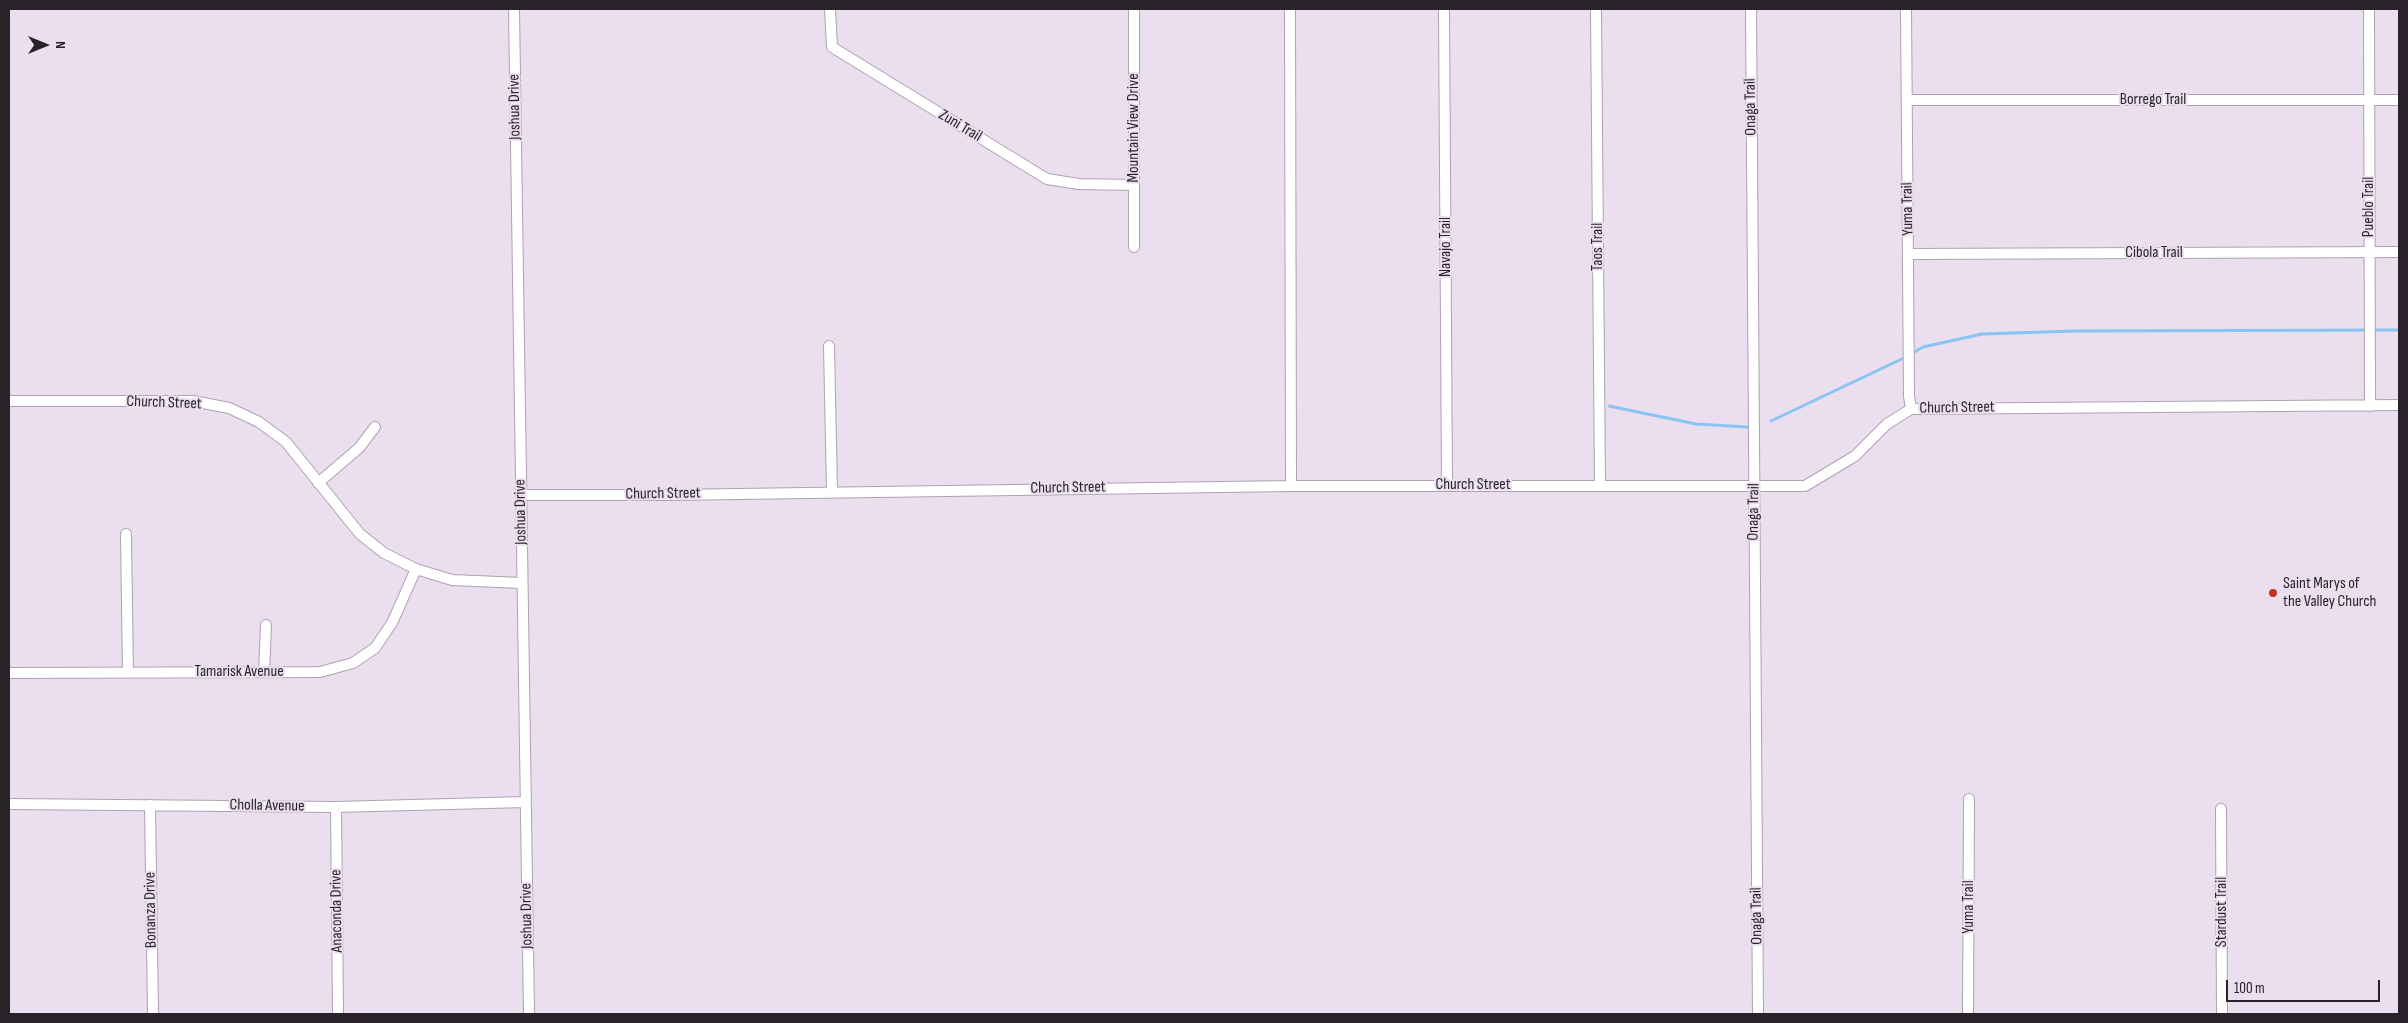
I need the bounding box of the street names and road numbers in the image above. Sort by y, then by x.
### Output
street label: Mountain View Drive [1124,73,1144,183]
street label: Joshua Drive [505,74,525,140]
street label: Onaga Trail [1741,78,1761,136]
street label: Borrego Trail [2120,90,2186,110]
street label: Zuni Trail [935,106,985,146]
street label: Pueblo Trail [2359,177,2379,237]
street label: Yuma Trail [1898,182,1918,236]
street label: Navajo Trail [1436,217,1456,277]
street label: Taos Trail [1588,223,1608,271]
street label: Cibola Trail [2125,243,2183,263]
street label: Church Street [126,392,202,414]
street label: Church Street [1919,398,1995,418]
street label: Church Street [1435,475,1511,495]
street label: Church Street [1030,478,1106,498]
street label: Joshua Drive [511,479,531,545]
street label: Onaga Trail [1744,483,1764,541]
street label: Church Street [625,484,701,504]
street label: Tamarisk Avenue [194,662,284,682]
street label: Cholla Avenue [229,796,305,816]
street label: Anaconda Drive [327,869,347,953]
street label: Bonanza Drive [141,872,161,948]
street label: Stardust Trail [2212,877,2232,947]
street label: Yuma Trail [1959,880,1979,934]
street label: Joshua Drive [517,883,537,949]
street label: Onaga Trail [1747,887,1767,945]

